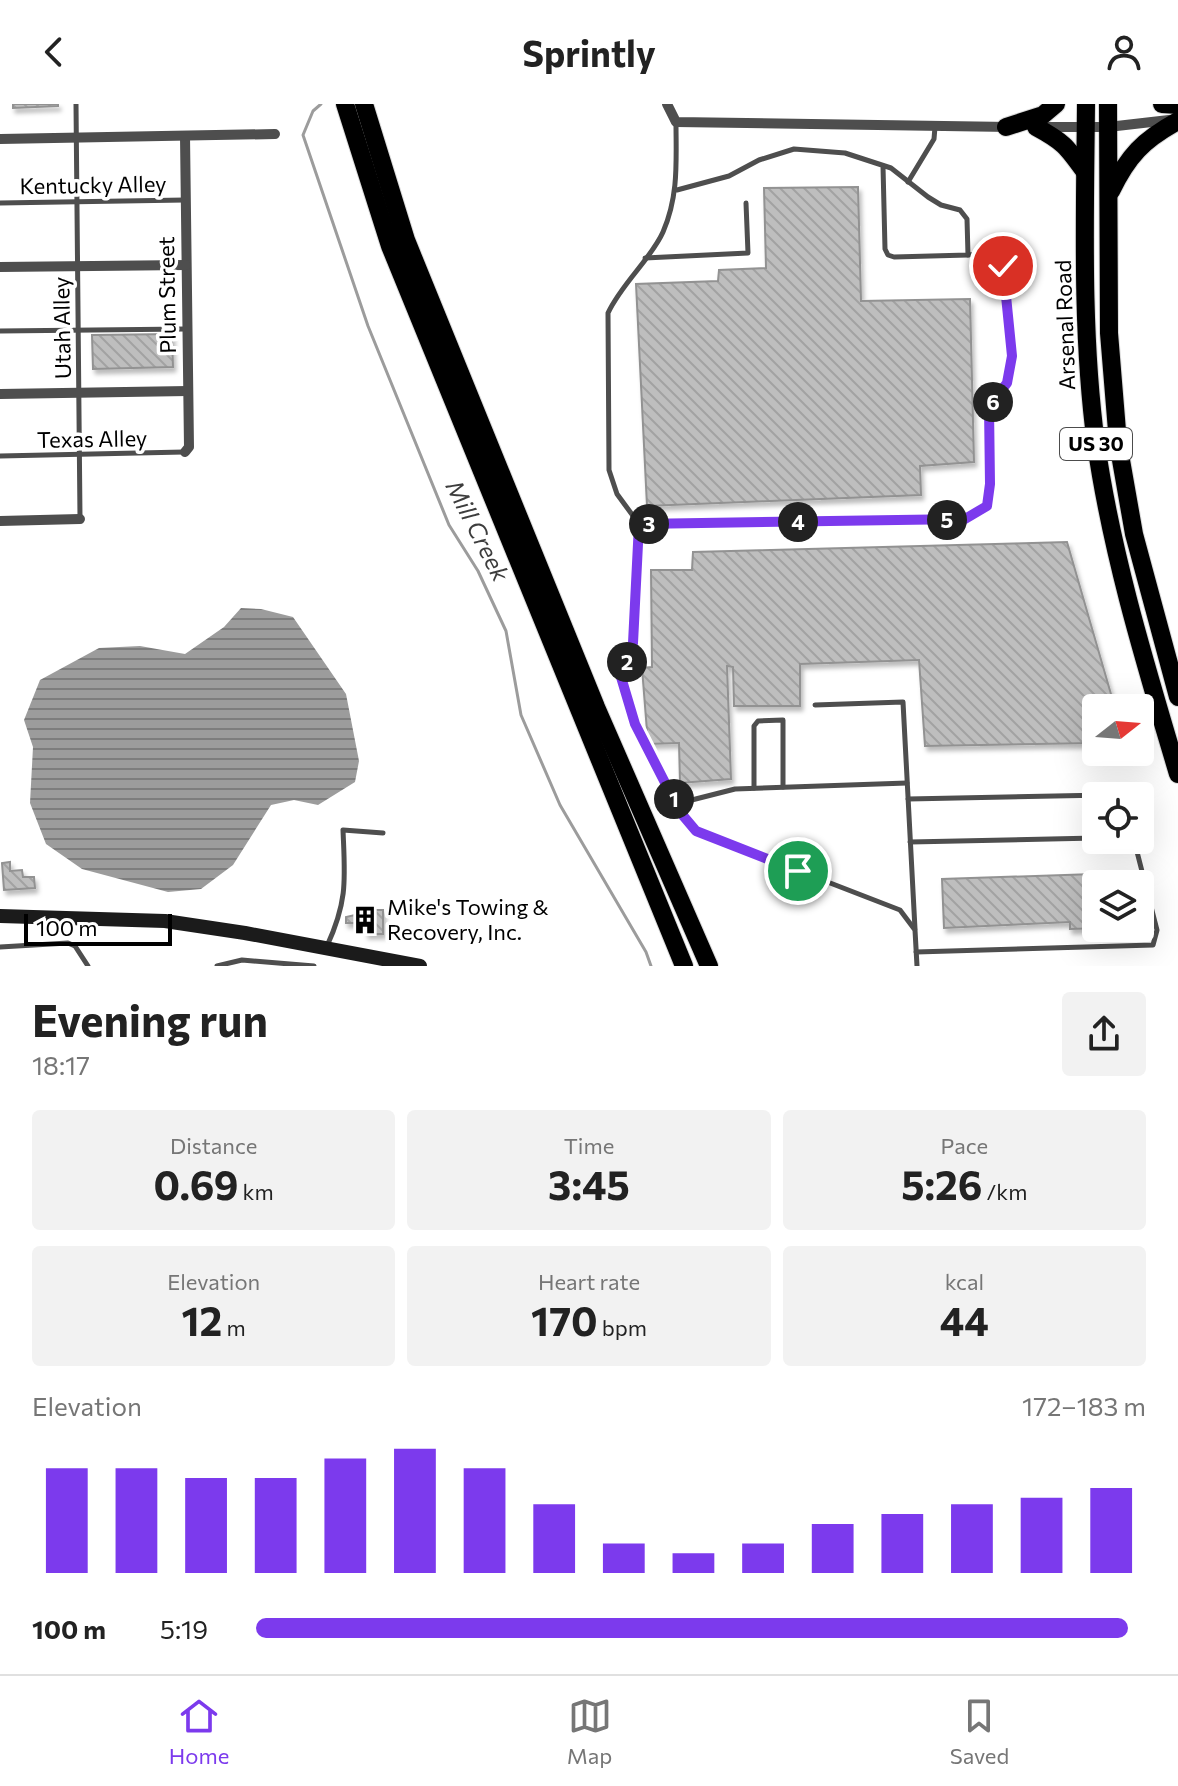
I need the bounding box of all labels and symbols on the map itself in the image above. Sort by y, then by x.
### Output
street label: Kentucky Alley [19,170,167,199]
pin [969,232,1037,300]
street label: Plum Street [152,236,181,354]
street label: Arsenal Road [1049,259,1080,391]
street label: Utah Alley [47,277,76,379]
pin: 6 [973,382,1013,422]
street label: Texas Alley [37,424,147,453]
road number: US 30 [1060,428,1132,460]
water label: Mill Creek [440,475,517,587]
pin: 5 [927,500,967,540]
pin: 4 [778,502,818,542]
pin: 3 [629,504,669,544]
pin: 2 [607,642,647,682]
north arrow [1082,694,1154,766]
pin: 1 [654,779,694,819]
pin [764,837,832,905]
place label: Mike's Towing & Recovery, Inc. [387,893,549,945]
building icon: Mike's Towing & Recovery, Inc. [350,905,380,935]
scale bar [24,910,172,946]

